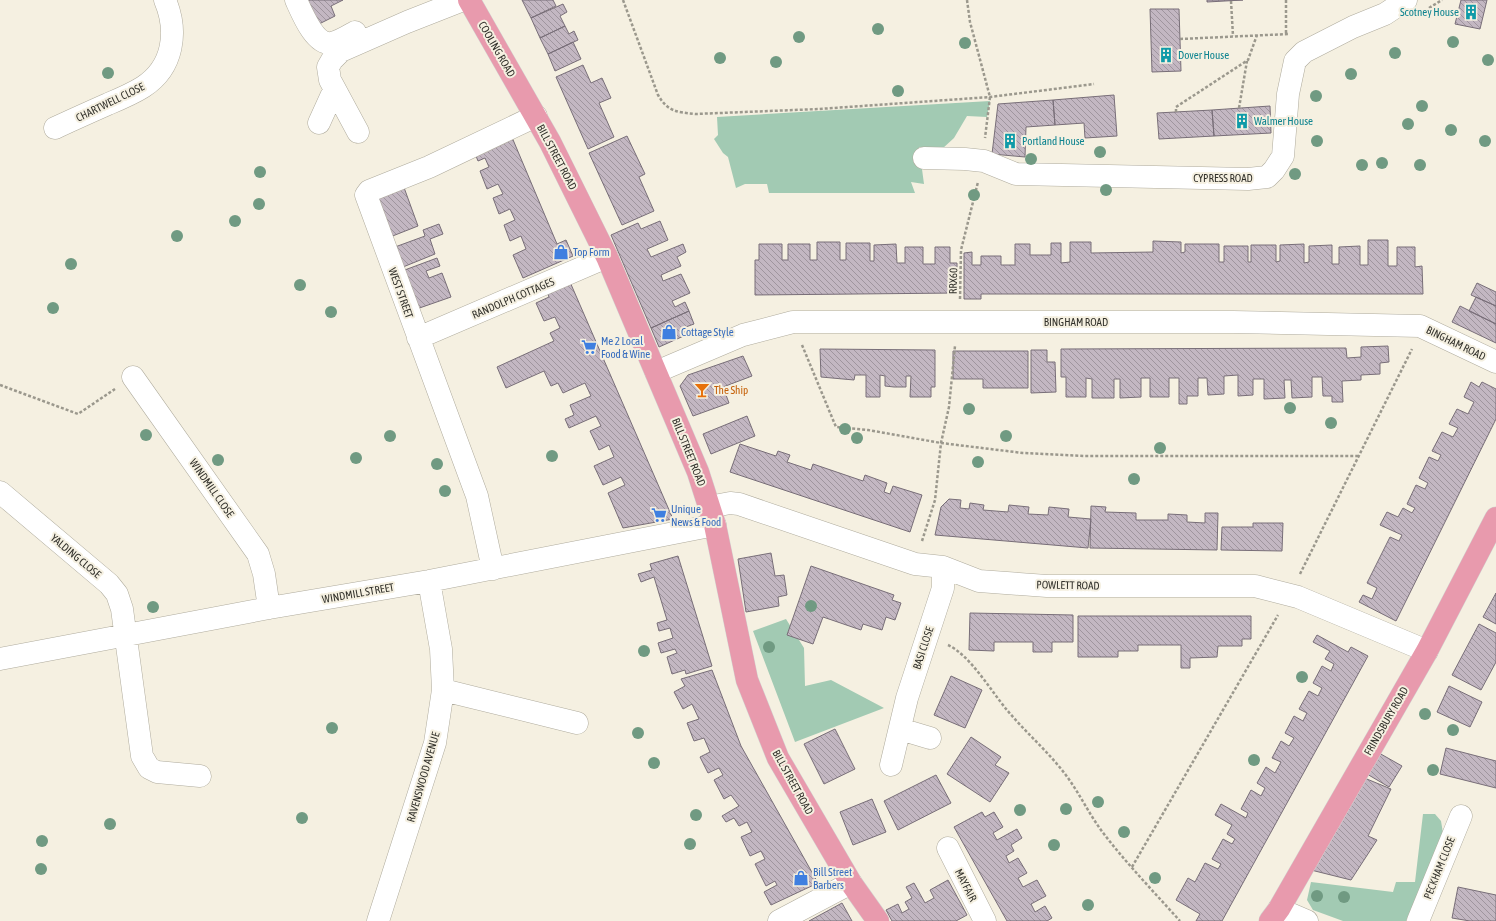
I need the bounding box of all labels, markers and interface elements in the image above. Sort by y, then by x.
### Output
building icon: Scotney House [1462,3,1480,21]
place label: Scotney House [1400,6,1459,18]
street label: COOLING ROAD [476,19,518,79]
building icon: Dover House [1157,46,1175,64]
place label: Dover House [1178,49,1229,61]
street label: CHARTWELL CLOSE [74,80,146,124]
building icon: Walmer House [1233,112,1251,130]
place label: Walmer House [1254,115,1313,127]
street label: BILL STREET ROAD [535,122,579,192]
building icon: Portland House [1001,132,1019,150]
place label: Portland House [1022,135,1085,147]
street label: CYPRESS ROAD [1193,172,1253,184]
shop icon: Top Form [552,243,570,261]
place label: Top Form [573,246,610,258]
street label: WEST STREET [386,266,416,320]
street label: RRX60 [947,268,959,294]
street label: RANDOLPH COTTAGES [470,275,556,321]
street label: BINGHAM ROAD [1044,316,1108,328]
shop icon: Cottage Style [660,323,678,341]
street label: BINGHAM ROAD [1424,323,1488,363]
place label: Cottage Style [681,326,734,338]
place label: Me 2 Local Food & Wine [601,335,650,360]
supermarket icon: Me 2 Local Food & Wine [580,338,598,356]
bar icon: The Ship [693,381,711,399]
place label: The Ship [714,384,748,396]
street label: BILL STREET ROAD [670,416,708,488]
street label: WINDMILL CLOSE [187,457,237,520]
place label: Unique News & Food [671,503,721,528]
supermarket icon: Unique News & Food [650,506,668,524]
street label: YALDING CLOSE [49,532,104,581]
street label: POWLETT ROAD [1036,578,1100,592]
street label: WINDMILL STREET [321,581,395,605]
street label: BASI CLOSE [910,625,936,671]
street label: FRINDSBURY ROAD [1362,685,1410,757]
street label: RAVENSWOOD AVENUE [404,730,442,823]
street label: BILL STREET ROAD [770,748,816,816]
street label: PECKHAM CLOSE [1421,835,1457,901]
place label: Bill Street Barbers [813,866,852,891]
street label: MAYFAIR [953,867,980,904]
shop icon: Bill Street Barbers [792,869,810,887]

